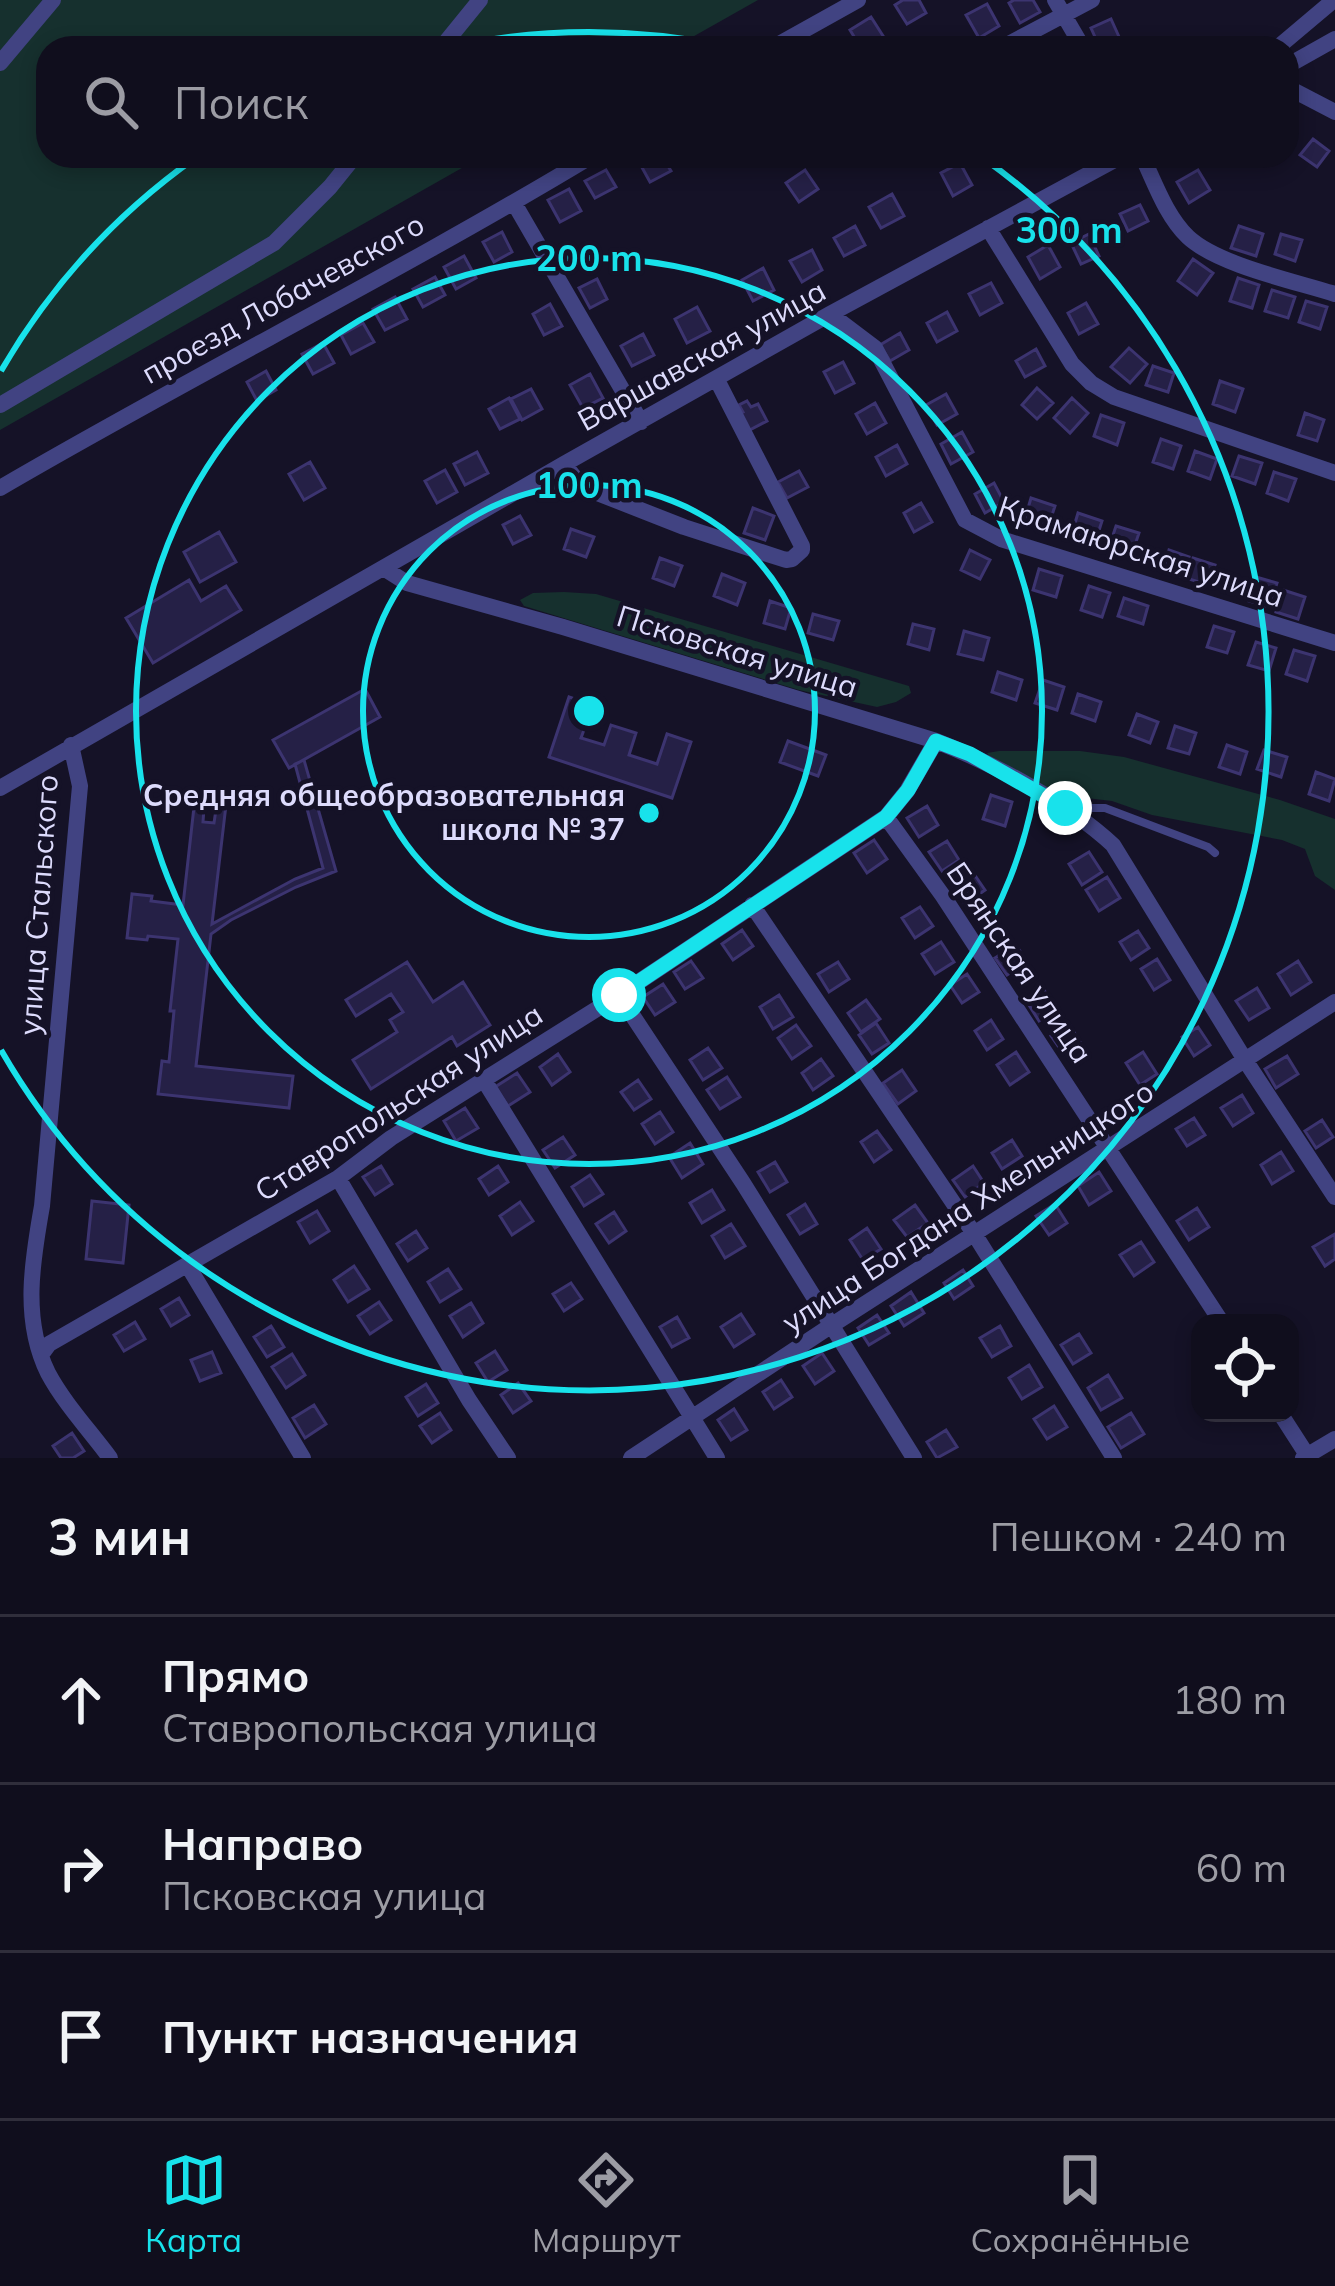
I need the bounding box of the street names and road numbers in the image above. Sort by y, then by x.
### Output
street label: проезд Лобачевского [134,205,431,392]
street label: Варшавская улица [571,271,832,439]
street label: Крамаюрская улица [994,487,1289,615]
street label: Псковская улица [612,596,862,706]
street label: улица Стальского [10,773,66,1037]
street label: Брянская улица [939,855,1101,1070]
street label: Ставропольская улица [247,995,549,1209]
street label: улица Богдана Хмельницкого [774,1072,1161,1341]

